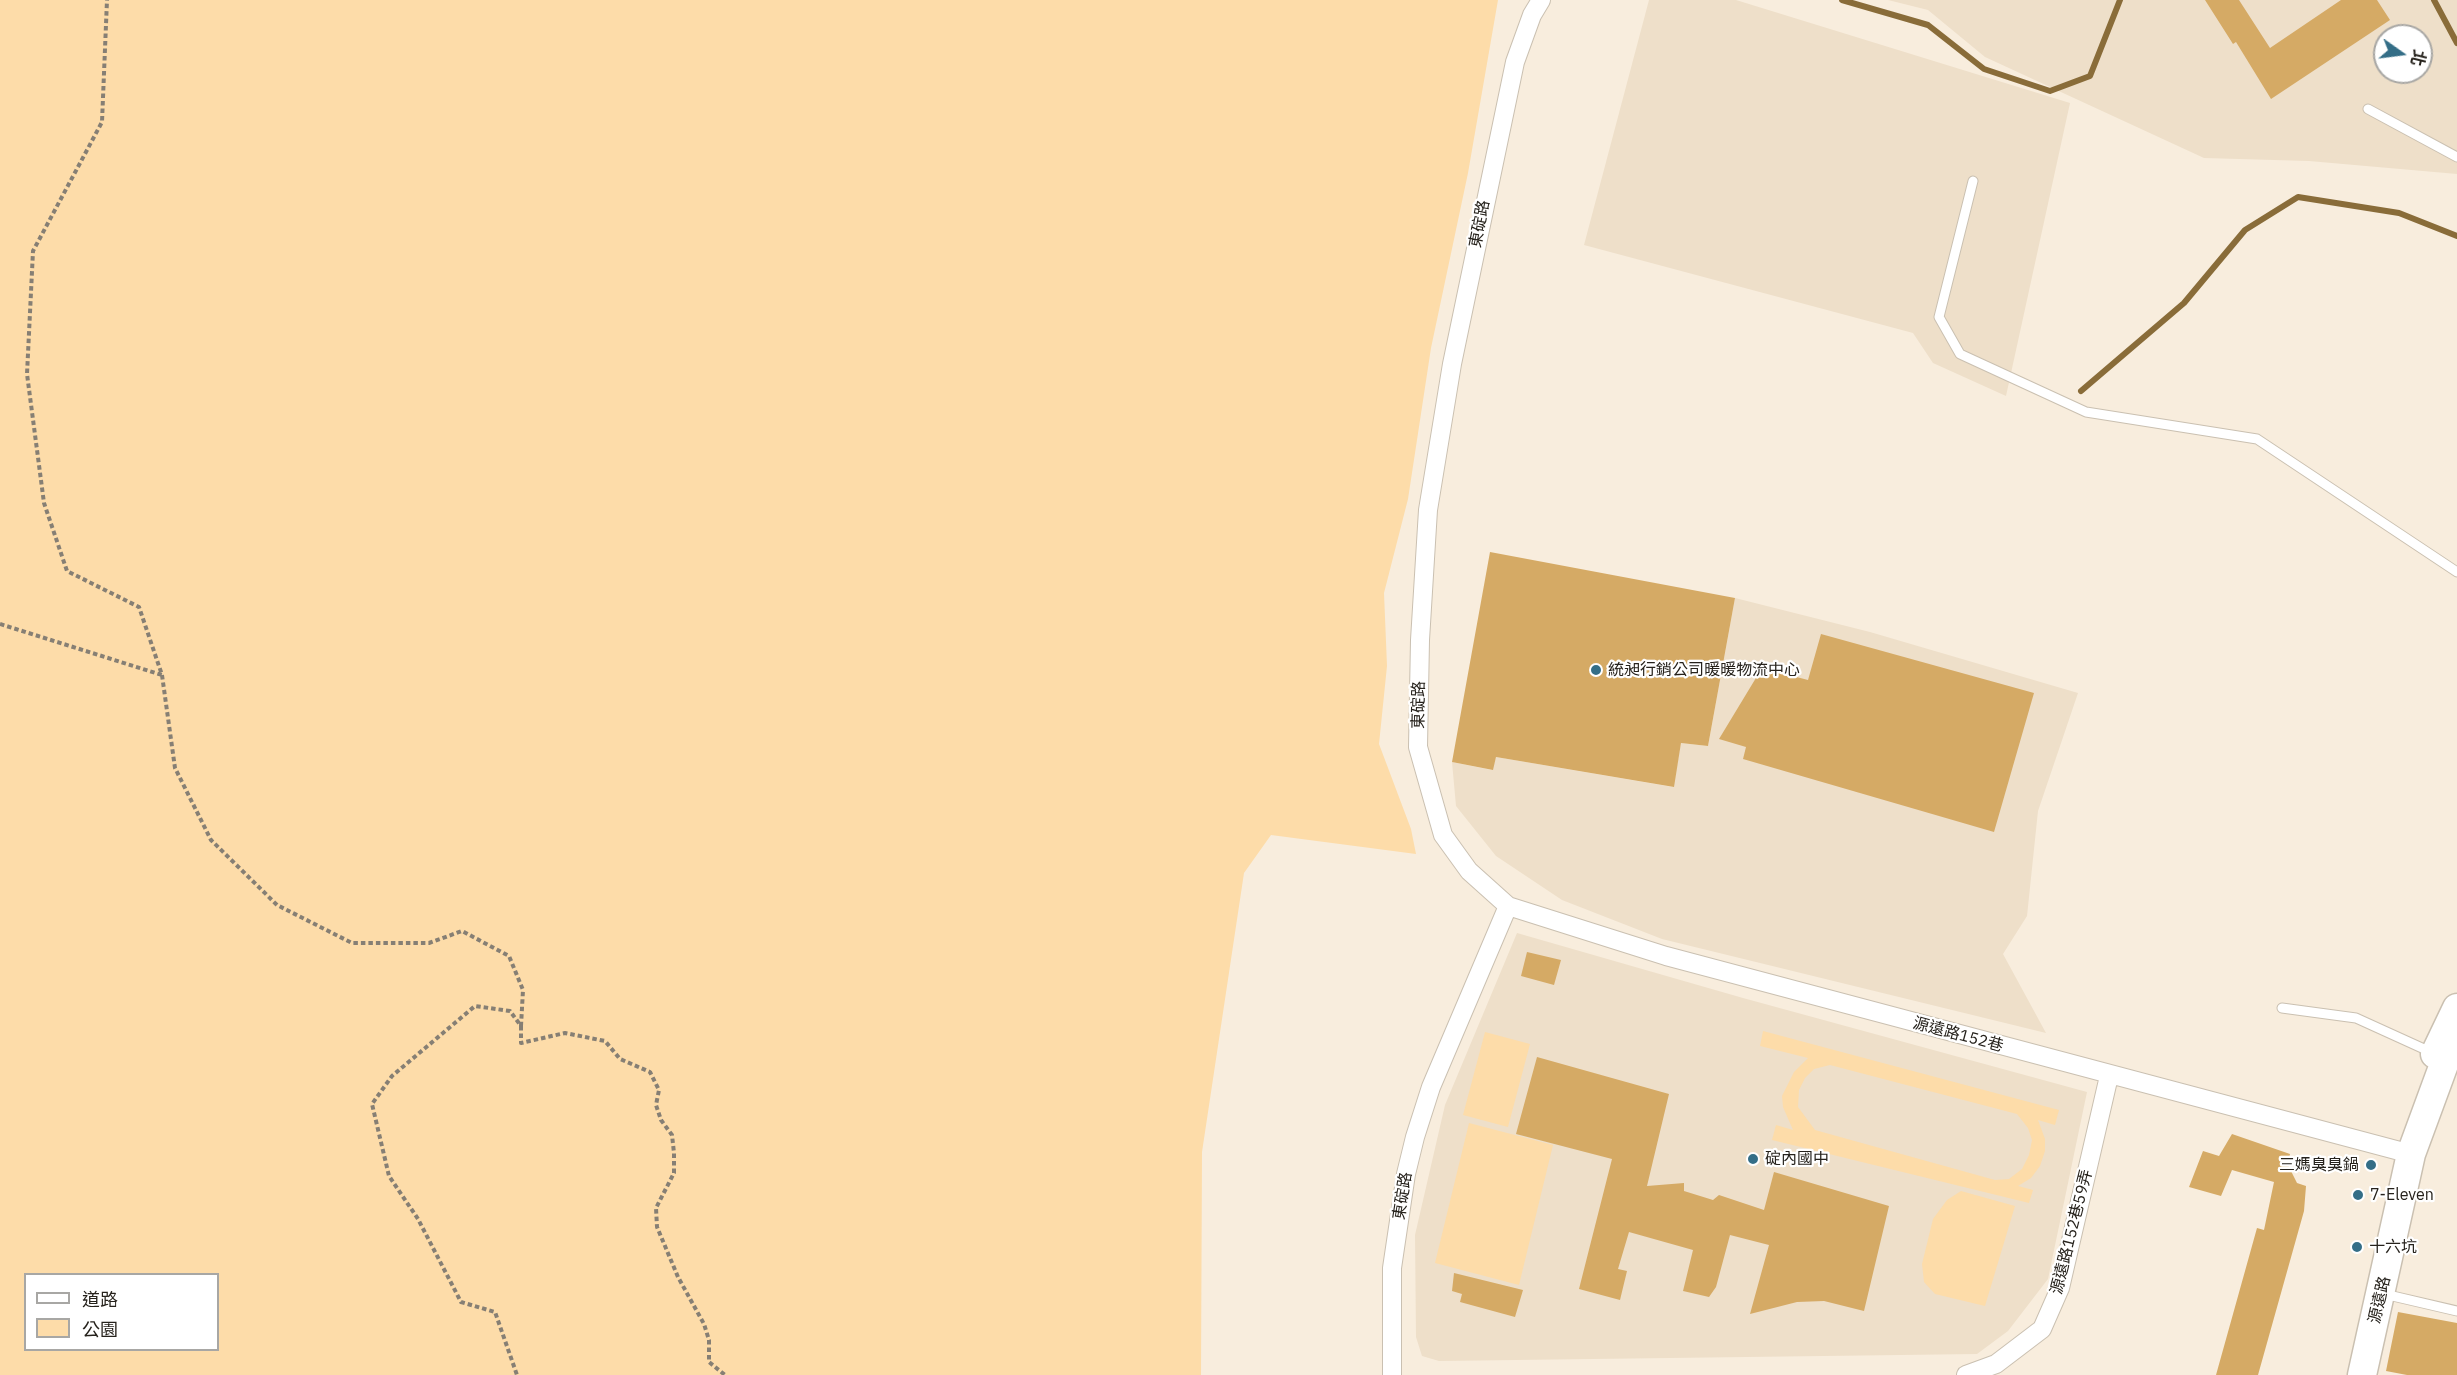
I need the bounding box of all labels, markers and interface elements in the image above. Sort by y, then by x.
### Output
north arrow [2373,24,2433,84]
text: 北 [2407,48,2430,68]
street label: 東碇路 [1466,199,1494,249]
place label: 統昶行銷公司暖暖物流中心 [1608,660,1800,680]
marker: 統昶行銷公司暖暖物流中心 [1589,663,1603,677]
street label: 東碇路 [1409,681,1429,729]
street label: 源遠路152巷 [1911,1014,2005,1056]
place label: 碇內國中 [1765,1149,1829,1169]
marker: 碇內國中 [1746,1152,1760,1166]
place label: 三媽臭臭鍋 [2279,1155,2359,1175]
marker: 三媽臭臭鍋 [2364,1158,2378,1172]
street label: 源遠路152巷59弄 [2047,1168,2097,1296]
street label: 東碇路 [1390,1171,1416,1221]
place label: 7-Eleven [2370,1185,2434,1205]
marker: 7-Eleven [2351,1188,2365,1202]
place label: 十六坑 [2369,1237,2417,1257]
marker: 十六坑 [2350,1240,2364,1254]
legend [24,1273,219,1351]
street label: 源遠路 [2365,1274,2395,1326]
text: 道路 [82,1288,118,1311]
text: 公園 [82,1318,118,1341]

